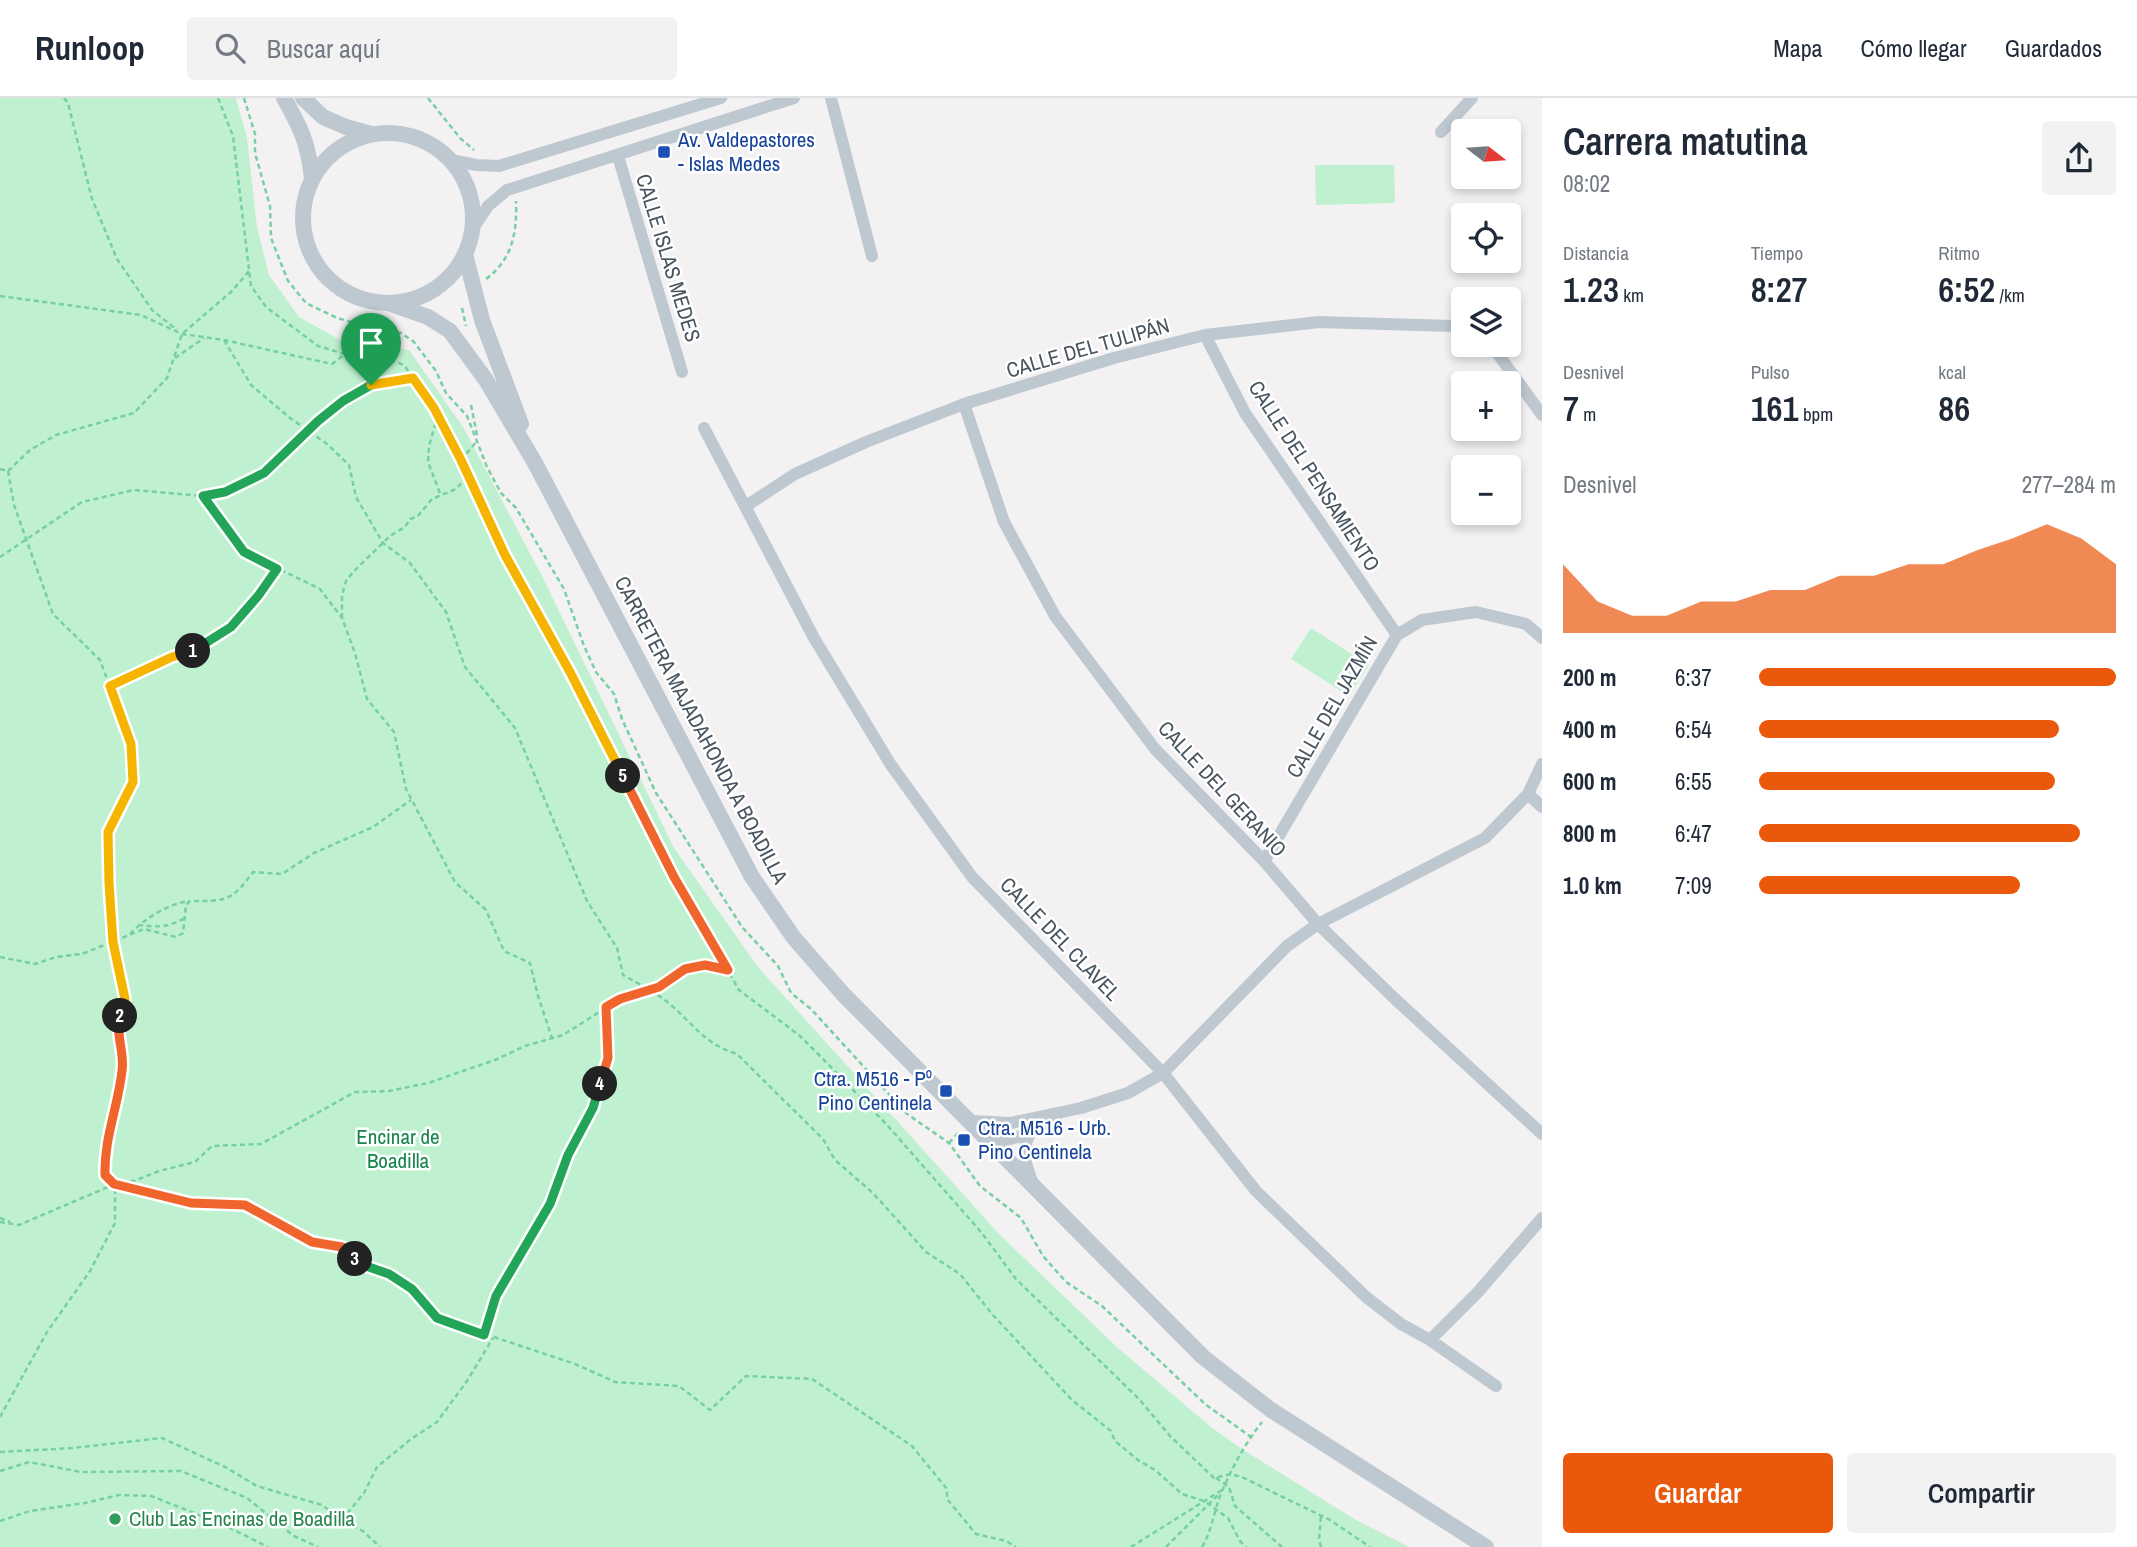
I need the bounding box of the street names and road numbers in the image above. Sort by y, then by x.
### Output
street label: CALLE ISLAS MEDES [629,170,708,345]
street label: CALLE DEL TULIPÁN [1003,310,1173,385]
street label: CALLE DEL PENSAMIENTO [1242,375,1387,577]
street label: CARRETERA MAJADAHONDA A BOADILLA [608,571,795,889]
street label: CALLE DEL JAZMÍN [1279,631,1384,783]
street label: CALLE DEL GERANIO [1152,714,1293,863]
street label: CALLE DEL CLAVEL [994,870,1127,1007]

